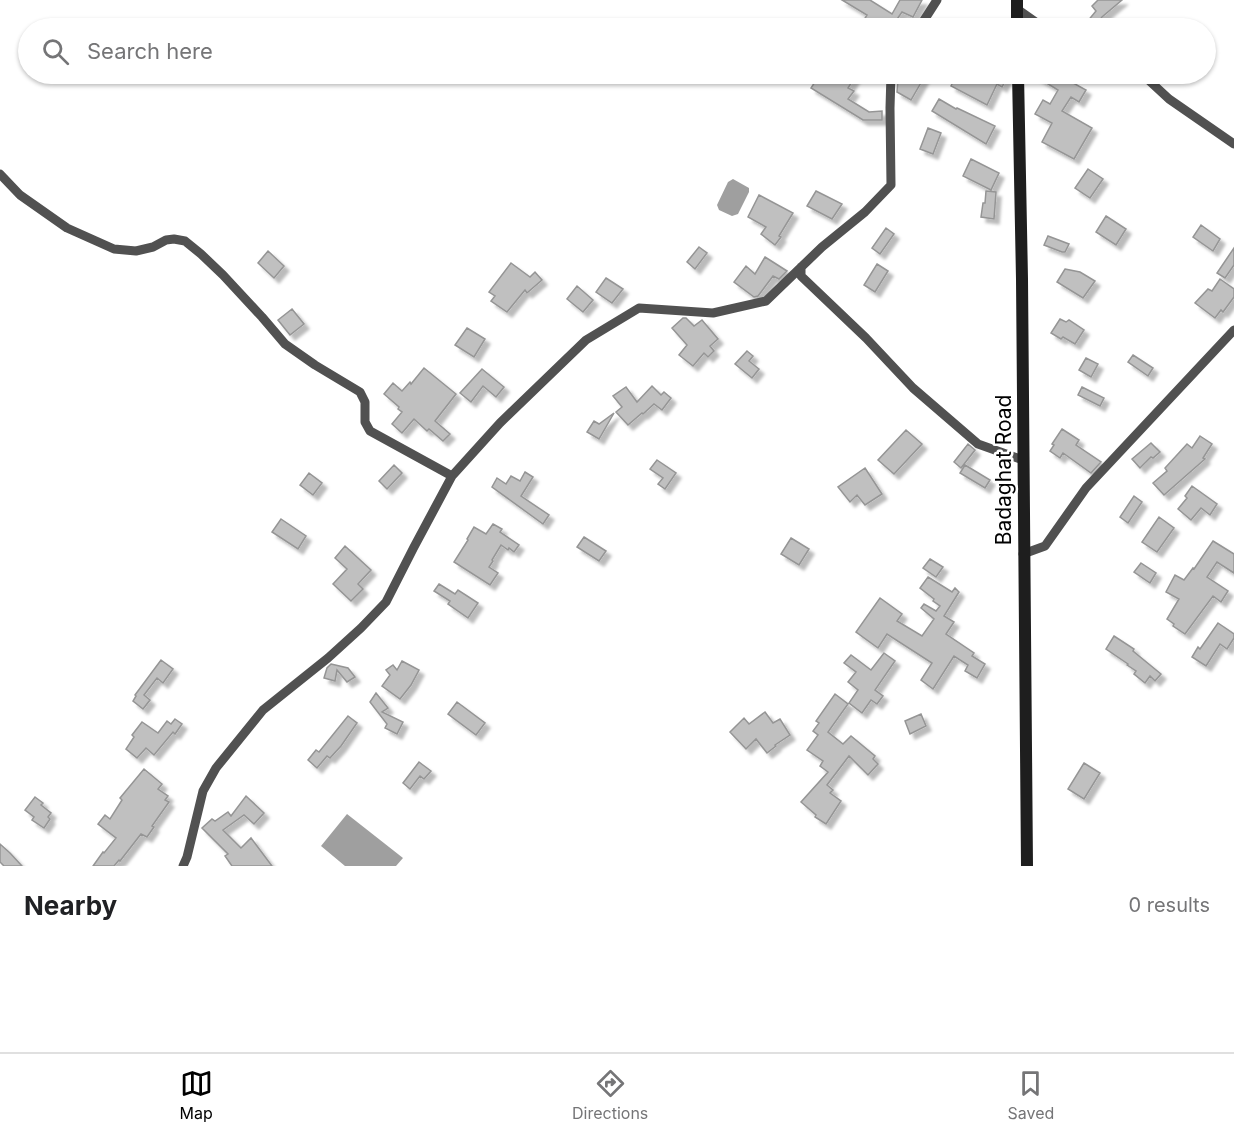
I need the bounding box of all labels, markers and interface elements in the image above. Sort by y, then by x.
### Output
search box [18,18,1216,84]
icon: search [39,35,72,68]
text: Search here [87,38,213,64]
street label: Badaghat Road [991,395,1016,545]
text: Nearby [24,890,117,921]
text: 0 results [1128,893,1210,917]
tab: Map [180,1067,213,1123]
tab: Directions [572,1067,648,1123]
tab: Saved [1008,1067,1054,1123]

